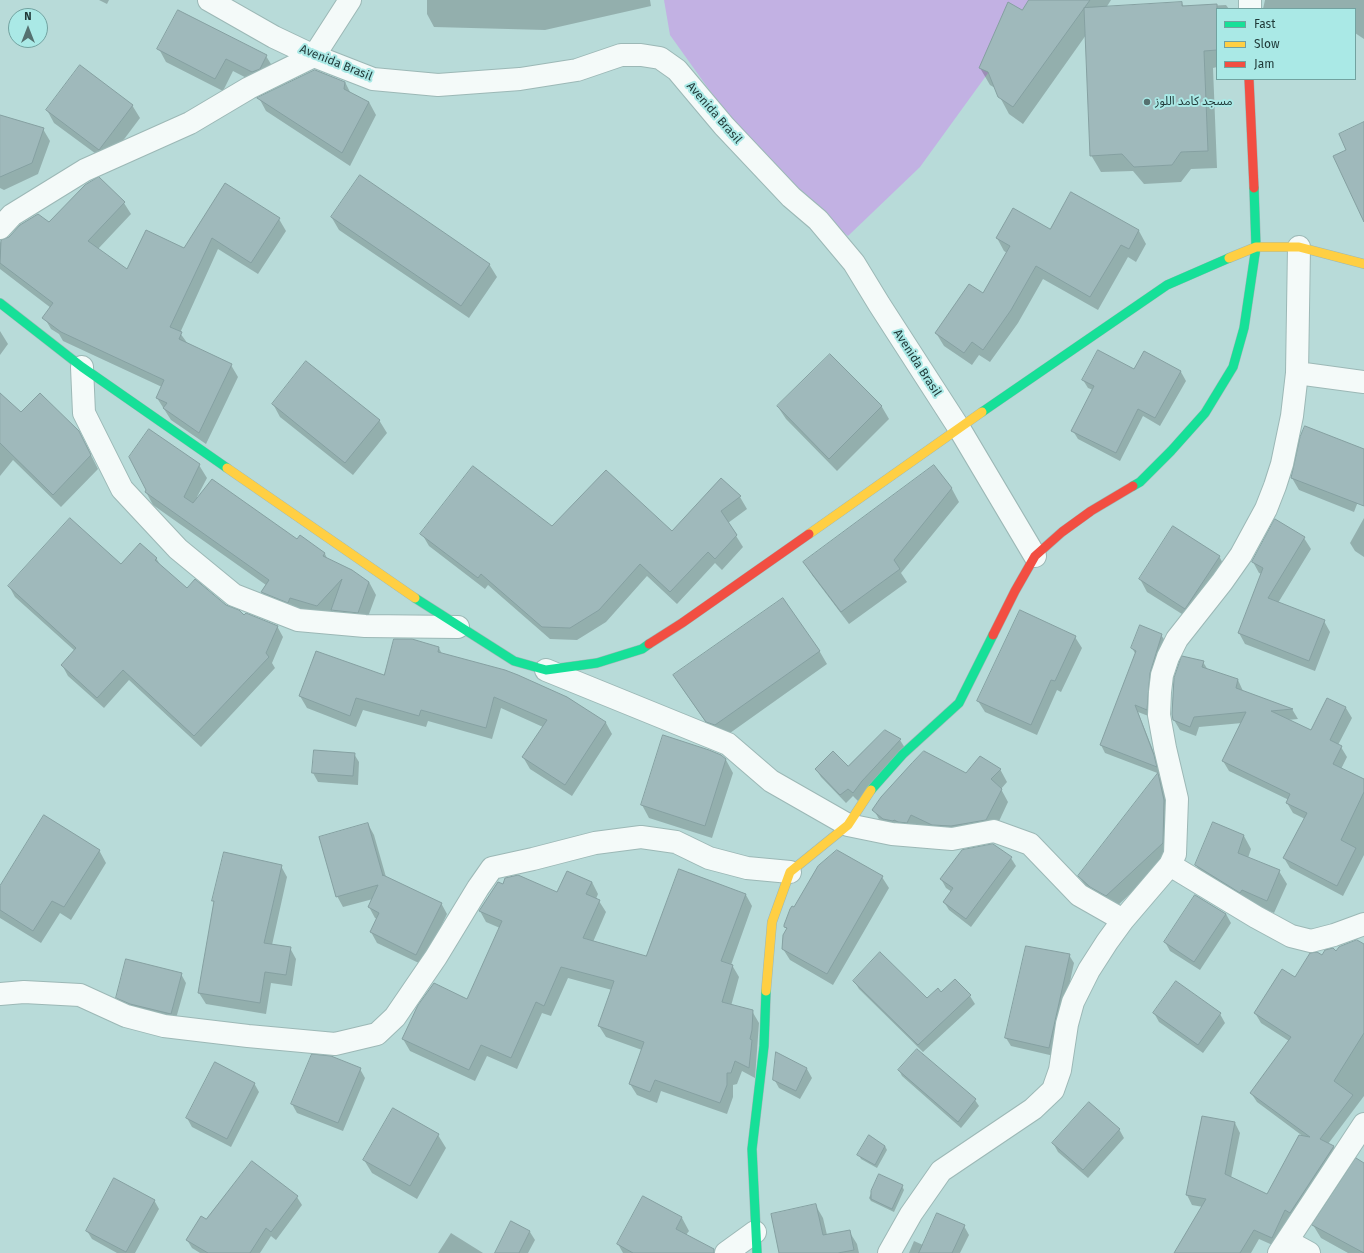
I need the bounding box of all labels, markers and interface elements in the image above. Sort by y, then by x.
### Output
north arrow [8,8,48,48]
legend [1216,8,1356,80]
text: N [24,10,32,23]
text: Fast [1254,17,1276,31]
text: Slow [1254,37,1280,51]
street label: Avenida Brasil [298,42,374,84]
text: Jam [1254,57,1274,71]
street label: Avenida Brasil [683,79,745,147]
place label: مسجد كامد اللوز [1155,95,1233,109]
marker: مسجد كامد اللوز [1142,97,1152,107]
street label: Avenida Brasil [890,327,944,399]

